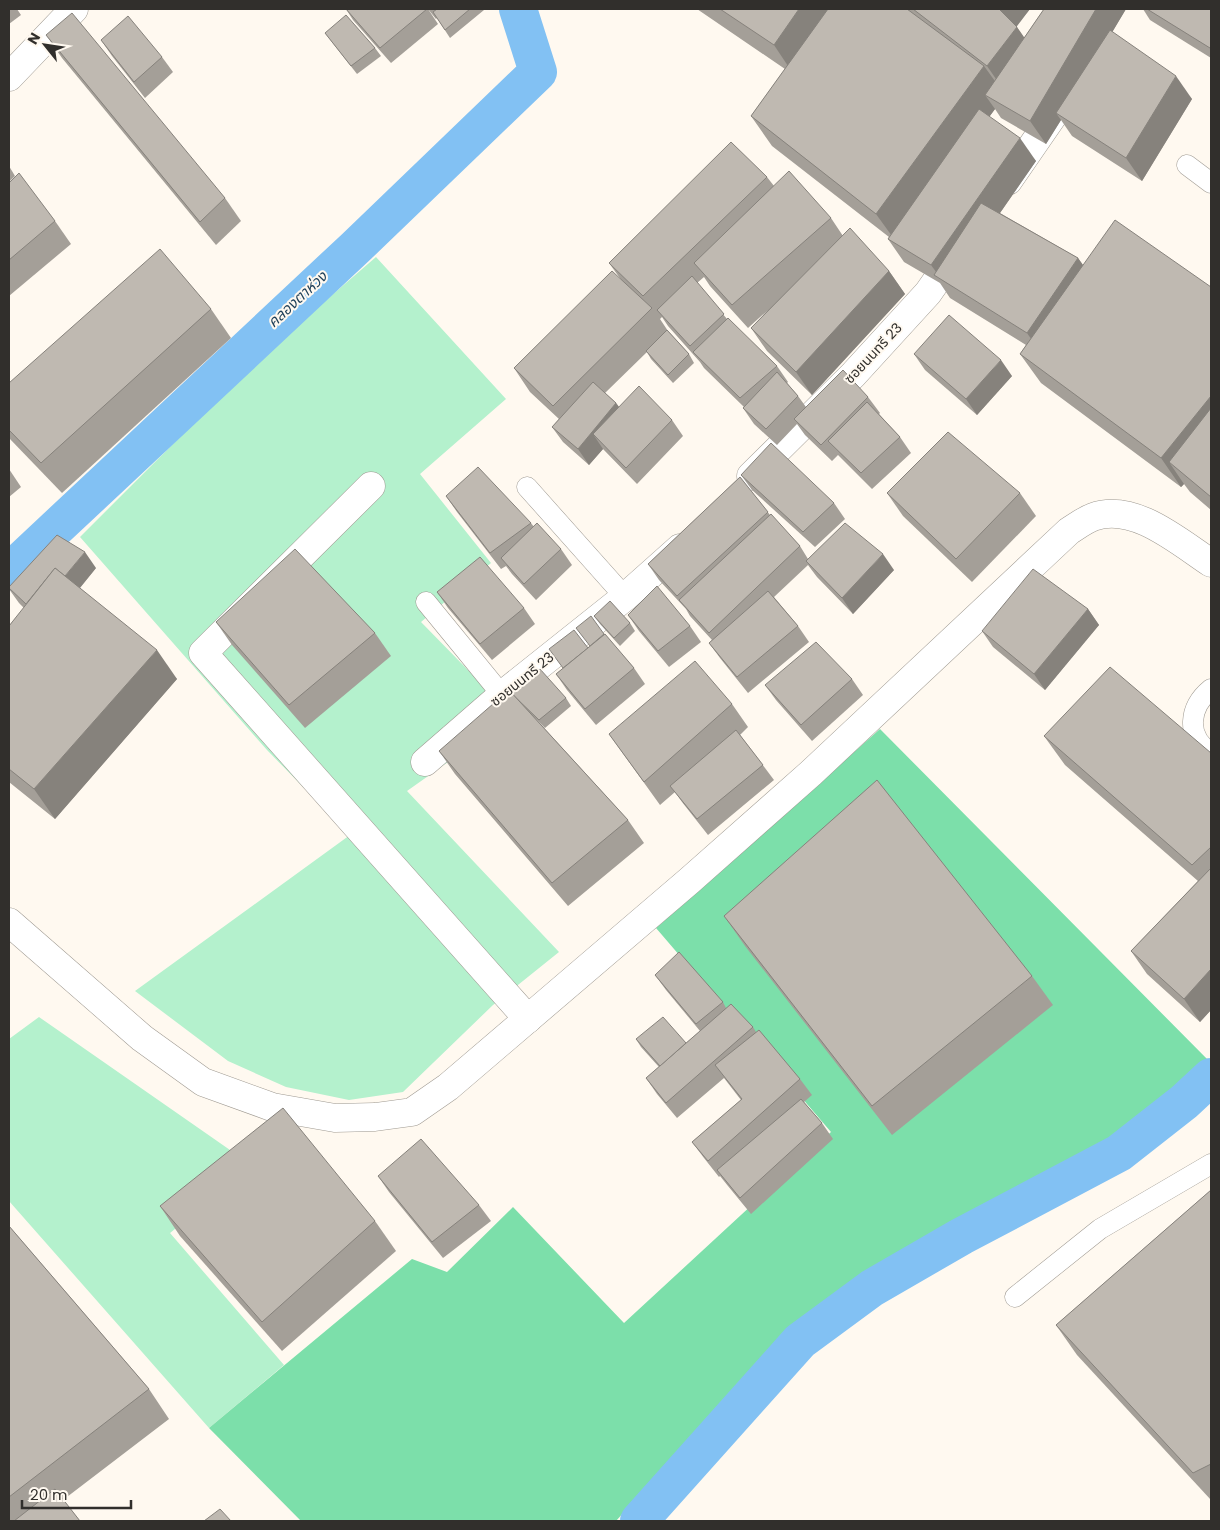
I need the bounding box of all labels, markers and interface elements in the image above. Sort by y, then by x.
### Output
north arrow [20,20,70,70]
text: N [22,29,45,48]
water label: คลองตาห่วง [263,265,332,332]
street label: ซอยนนทรี 23 [840,318,906,388]
street label: ซอยนนทรี 23 [486,647,558,711]
scale bar [22,1478,131,1510]
text: 20 m [30,1484,68,1505]

